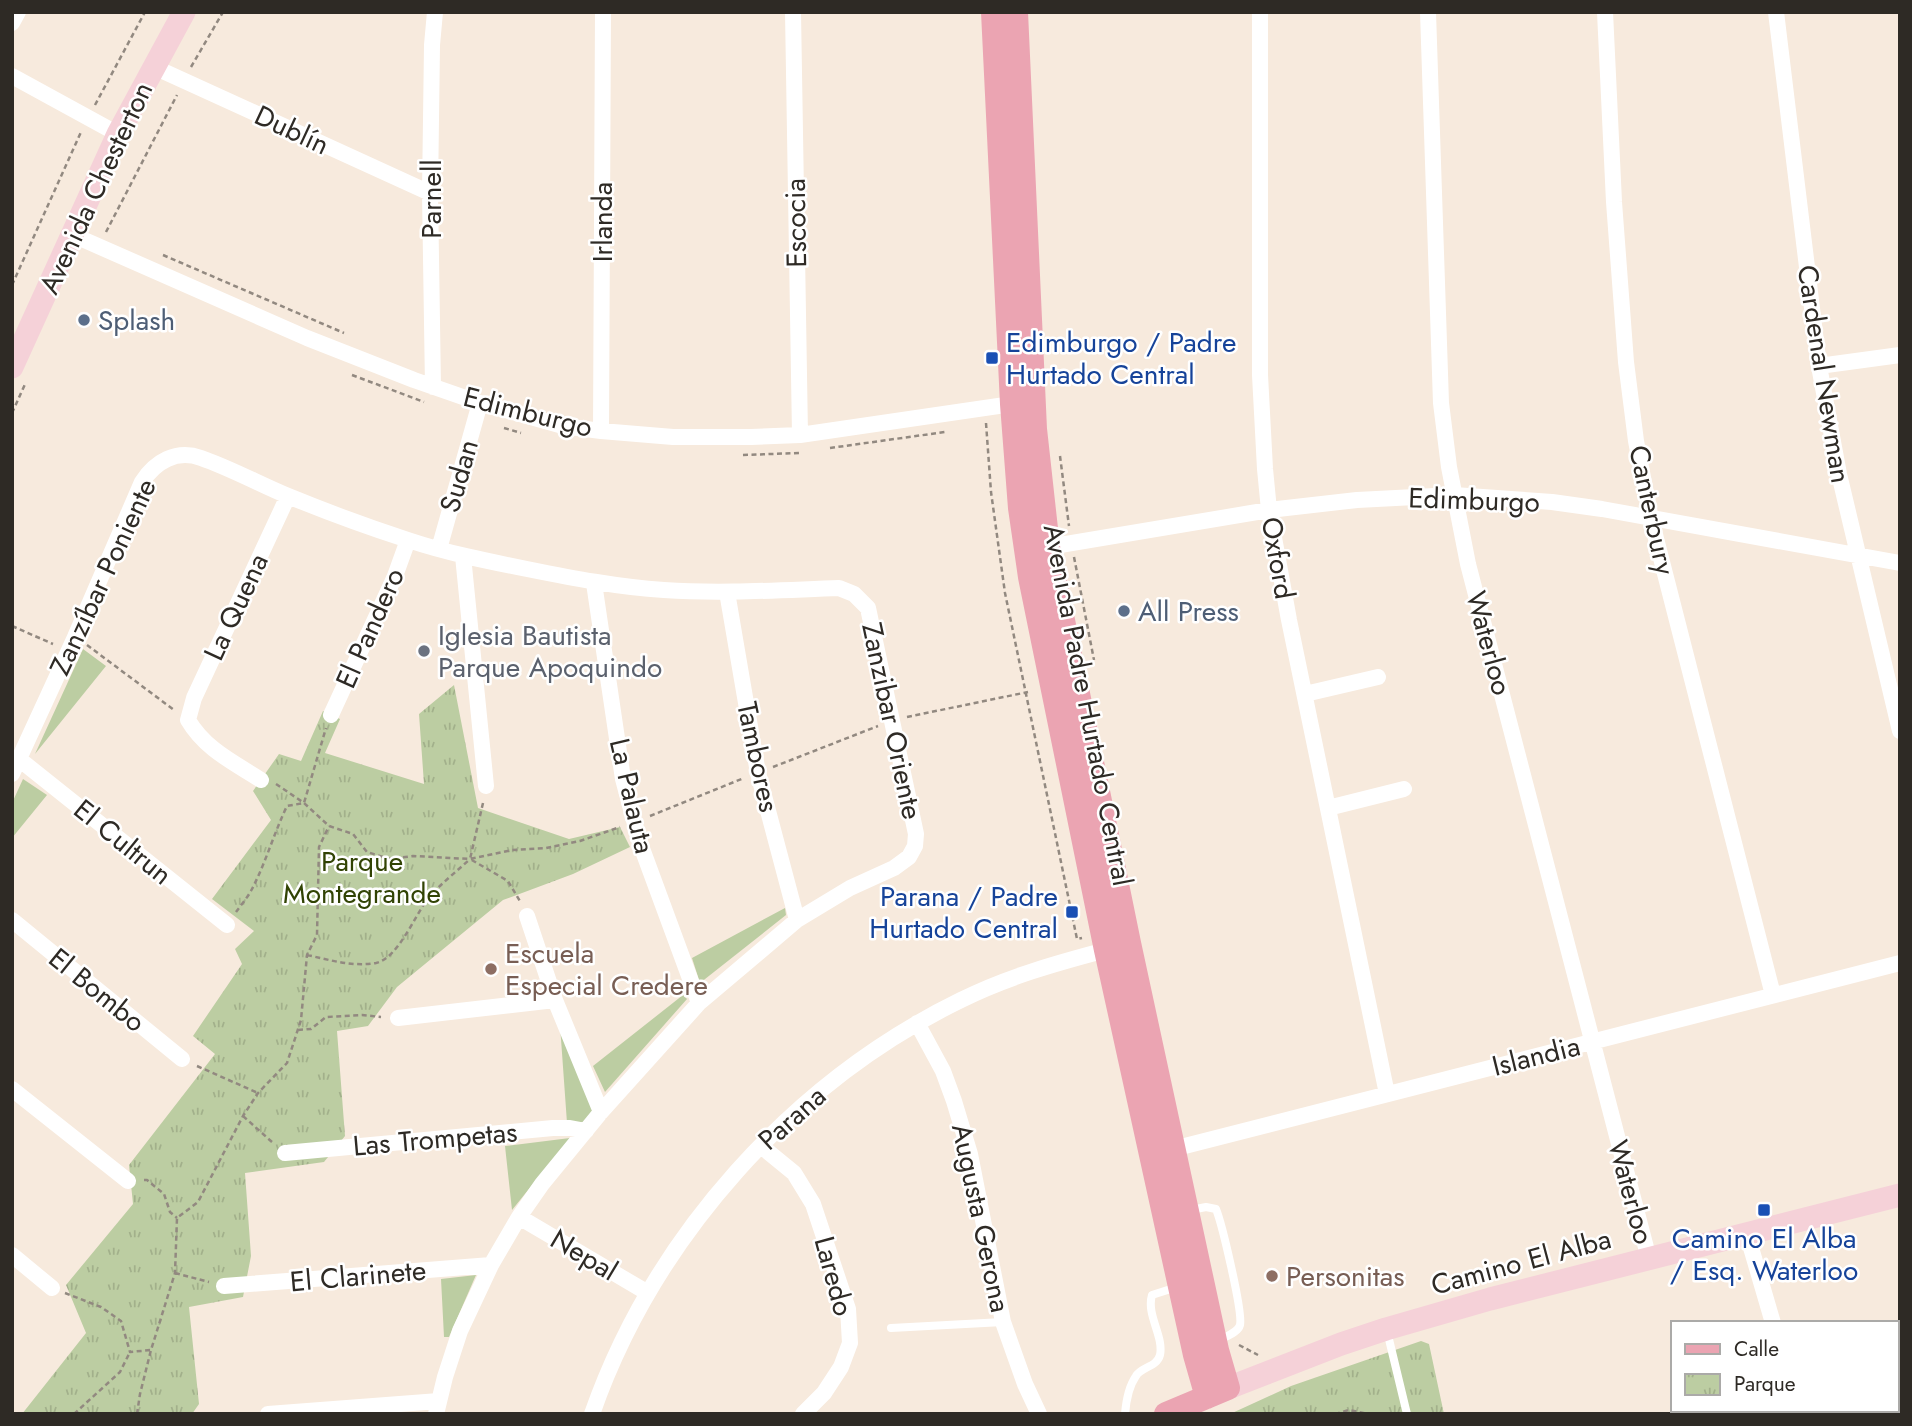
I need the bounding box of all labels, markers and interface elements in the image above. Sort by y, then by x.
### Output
street label: Avenida Chesterton [29,75,163,301]
street label: Dublín [248,95,336,165]
street label: Parnell [411,159,452,239]
street label: Escocia [775,178,817,268]
street label: Irlanda [582,182,623,262]
street label: Cardenal Newman [1787,262,1861,486]
place label: Splash [98,300,175,341]
marker: Splash [76,312,92,328]
place label: Edimburgo / Padre Hurtado Central [1006,322,1236,395]
marker: Edimburgo / Padre Hurtado Central [984,350,1000,366]
street label: Edimburgo [459,376,597,448]
street label: Sudan [429,435,489,517]
street label: Canterbury [1618,441,1686,579]
street label: Zanzíbar Poniente [39,472,167,682]
street label: Edimburgo [1408,477,1540,523]
street label: Oxford [1251,514,1305,602]
street label: Avenida Padre Hurtado Central [1033,521,1143,889]
street label: La Quena [193,547,279,667]
street label: El Pandero [325,561,415,695]
street label: Waterloo [1455,586,1523,700]
place label: All Press [1138,591,1239,632]
marker: All Press [1116,603,1132,619]
place label: Iglesia Bautista Parque Apoquindo [438,615,662,688]
street label: Zanzibar Oriente [851,619,933,823]
marker: Iglesia Bautista Parque Apoquindo [416,643,432,659]
street label: Tambores [726,698,790,816]
street label: La Palauta [599,734,665,858]
street label: El Cultrun [65,789,181,895]
park label: Parque Montegrande [283,841,441,914]
place label: Parana / Padre Hurtado Central [869,876,1058,949]
marker: Parana / Padre Hurtado Central [1064,904,1080,920]
place label: Escuela Especial Credere [505,933,708,1006]
street label: El Bombo [40,938,154,1042]
marker: Escuela Especial Credere [483,961,499,977]
street label: Islandia [1488,1025,1584,1087]
street label: Parana [749,1076,835,1160]
street label: Las Trompetas [351,1111,519,1167]
street label: Augusta Gerona [941,1120,1021,1316]
street label: Waterloo [1597,1135,1665,1249]
marker: Camino El Alba / Esq. Waterloo [1756,1202,1772,1218]
street label: Camino El Alba [1426,1218,1616,1306]
place label: Camino El Alba / Esq. Waterloo [1670,1218,1858,1291]
street label: Nepal [543,1219,625,1291]
street label: Laredo [804,1232,864,1320]
street label: El Clarinete [288,1250,428,1302]
place label: Personitas [1286,1256,1405,1297]
marker: Personitas [1264,1268,1280,1284]
legend [1671,1321,1898,1412]
text: Calle [1734,1334,1779,1364]
text: Parque [1734,1369,1796,1399]

